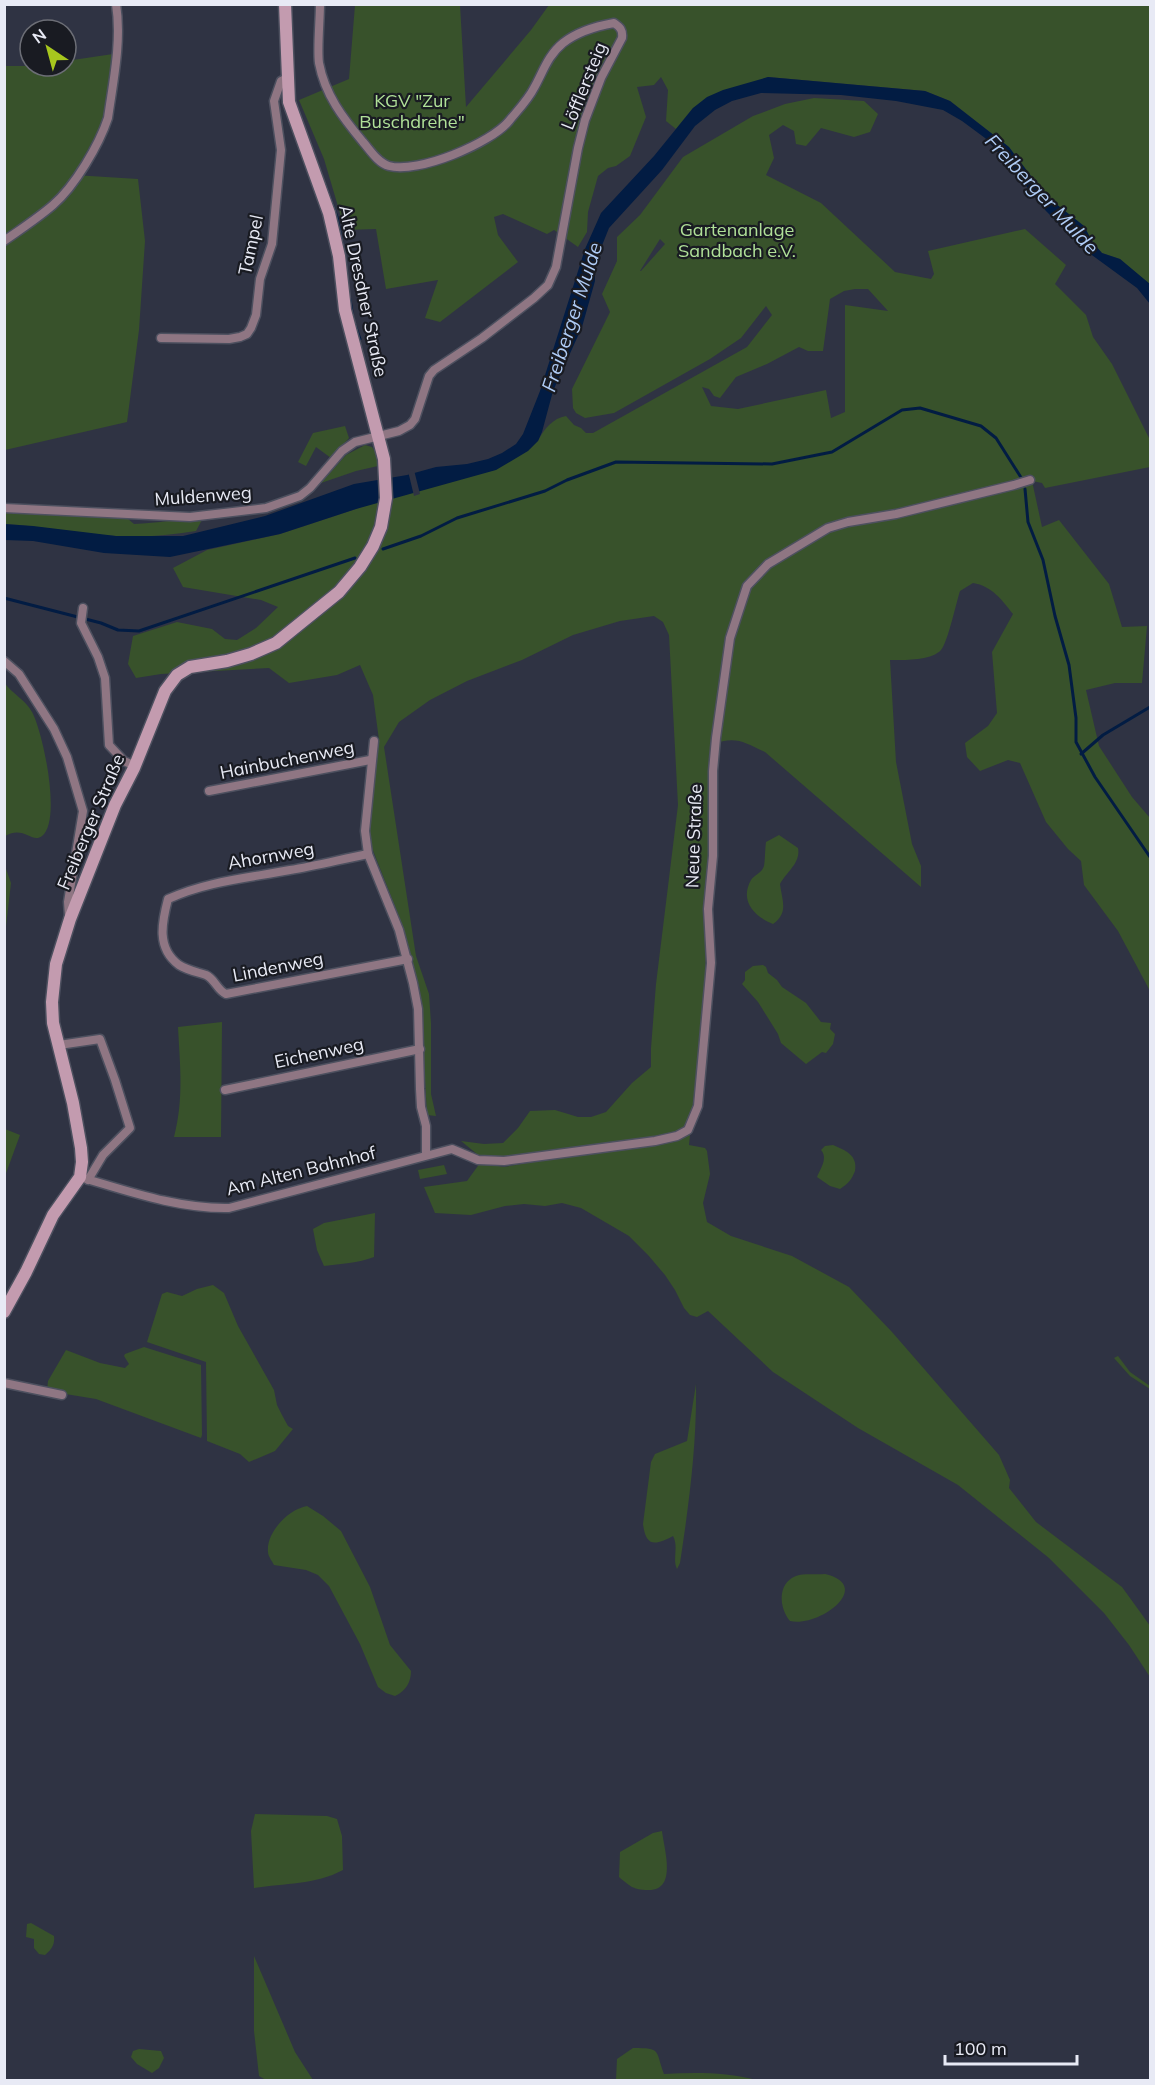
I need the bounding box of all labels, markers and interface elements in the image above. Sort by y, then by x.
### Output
north arrow [18,18,78,78]
text: N [28,24,50,48]
street label: Löfflersteig [556,39,611,133]
park label: KGV "Zur Buschdrehe" [359,89,465,133]
water label: Freiberger Mulde [980,128,1105,259]
street label: Alte Dresdner Straße [334,203,393,379]
street label: Tampel [233,213,268,277]
park label: Gartenanlage Sandbach e.V. [678,218,796,262]
water label: Freiberger Mulde [536,239,607,395]
street label: Muldenweg [154,481,252,510]
street label: Hainbuchenweg [218,735,356,784]
street label: Freiberger Straße [52,750,130,893]
street label: Neue Straße [680,784,707,888]
street label: Ahornweg [226,837,316,874]
street label: Lindenweg [231,946,325,987]
street label: Eichenweg [272,1032,366,1073]
street label: Am Alten Bahnhof [224,1141,379,1200]
scale bar [945,2028,1077,2066]
text: 100 m [954,2037,1007,2060]

